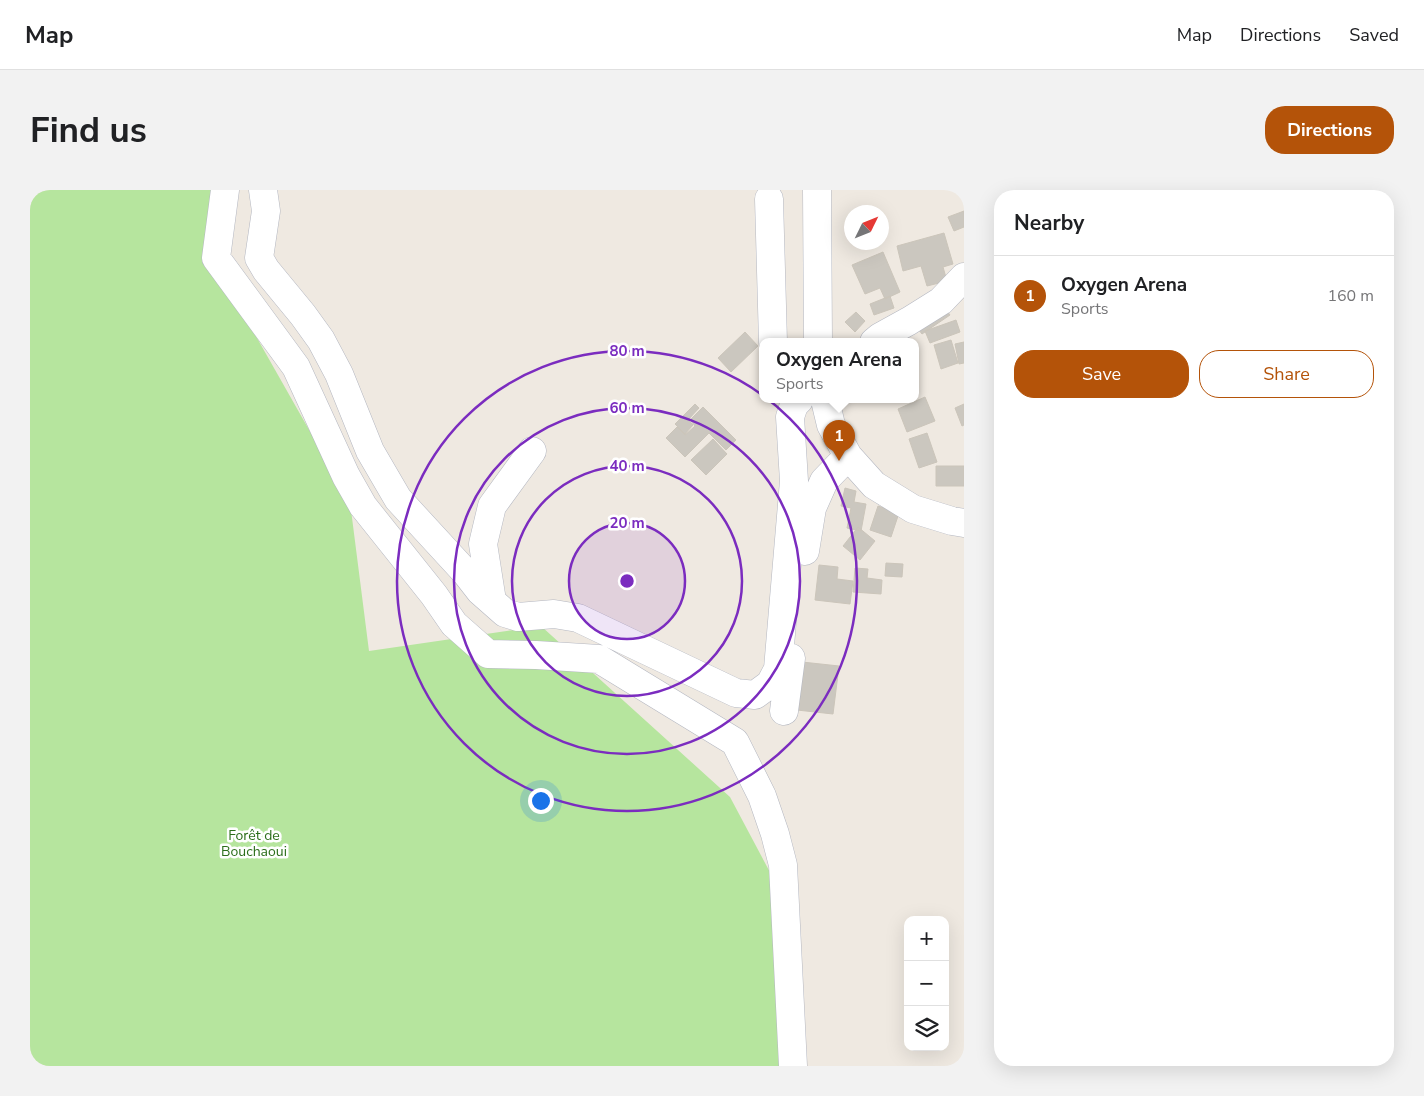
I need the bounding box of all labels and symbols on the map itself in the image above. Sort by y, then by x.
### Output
north arrow [844,205,889,250]
text: 80 m [609,341,645,361]
text: 60 m [609,398,645,418]
pin: 1 [823,420,855,461]
text: 40 m [609,456,645,476]
text: 20 m [609,513,645,533]
centre of rings [618,572,636,590]
your location [528,788,554,814]
park label: Forêt de Bouchaoui [221,826,287,861]

